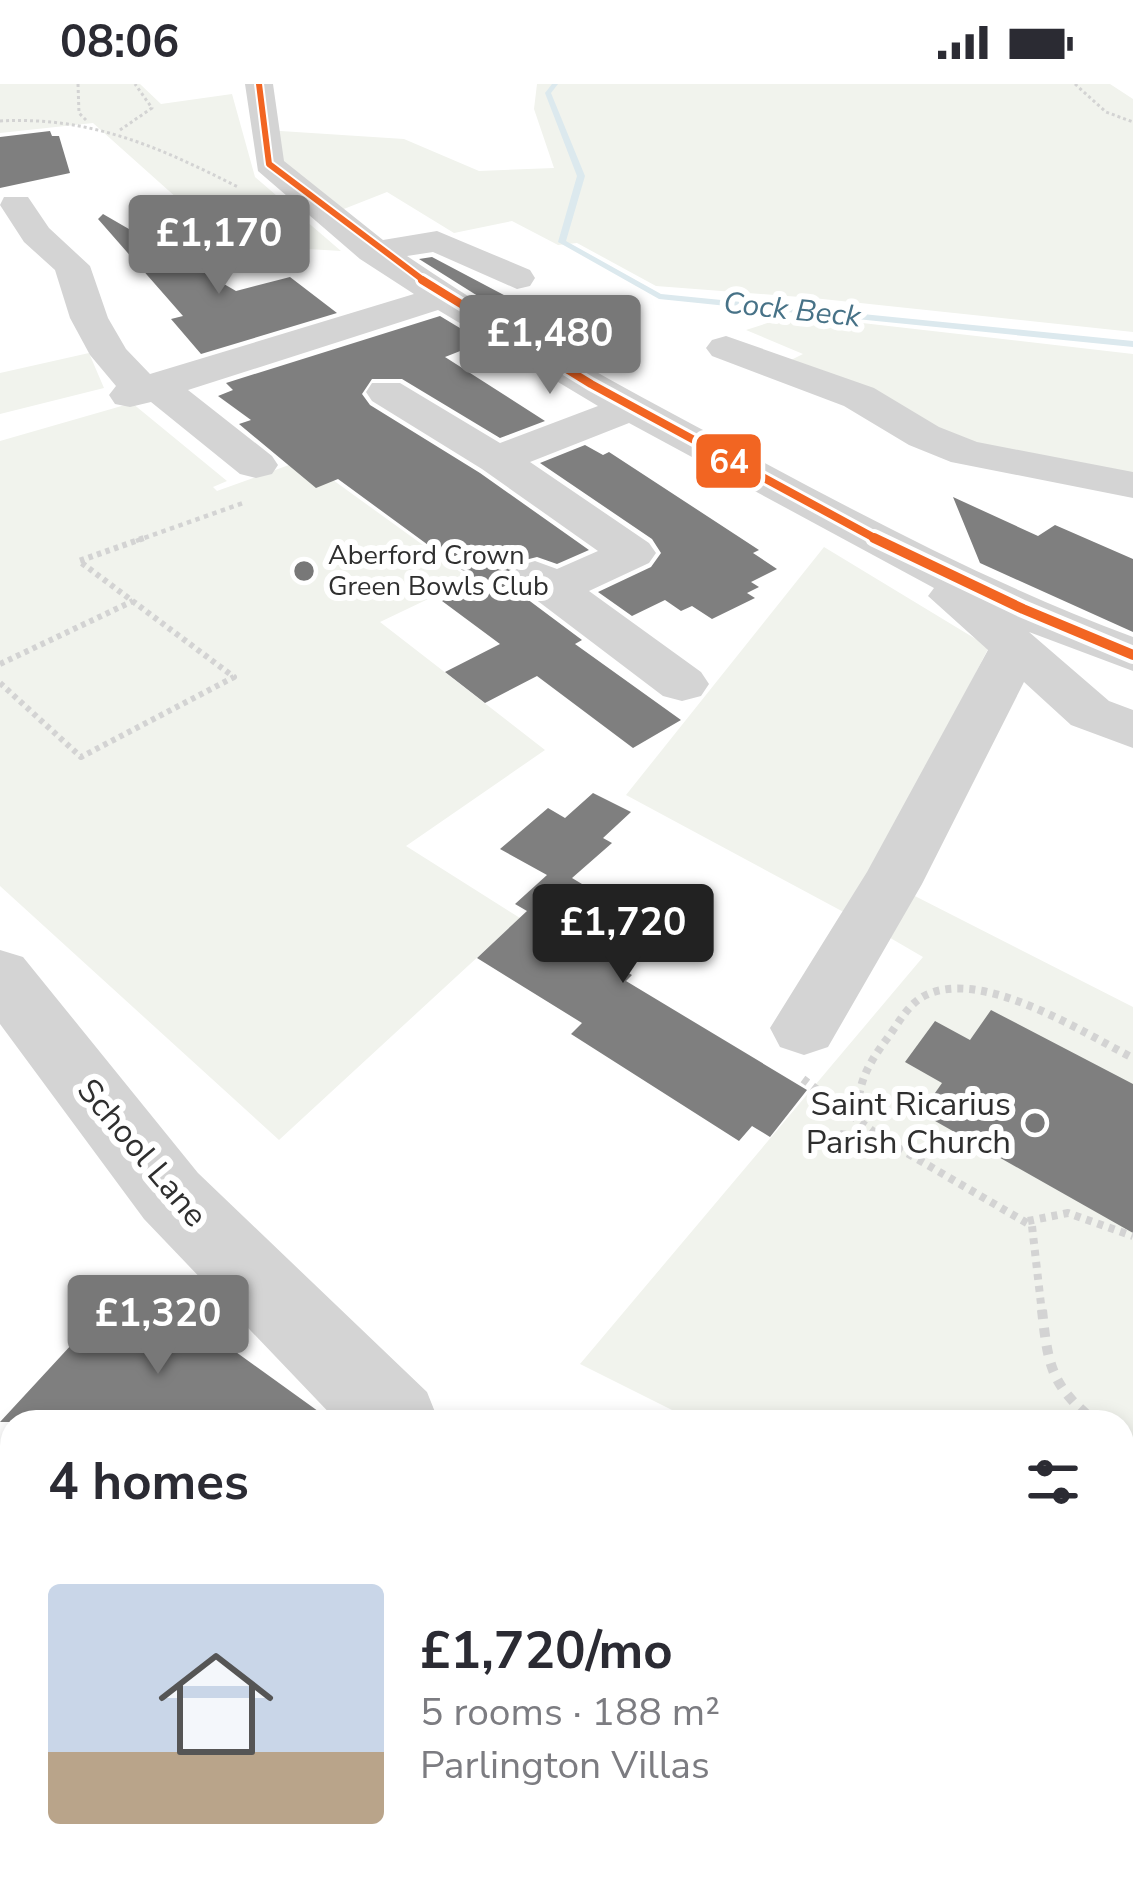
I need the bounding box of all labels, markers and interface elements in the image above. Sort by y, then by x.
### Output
text: 08:06 [60,12,179,73]
pin: £1,170 [121,195,317,297]
text: £1,170 [156,207,282,260]
water label: Cock Beck [721,282,864,338]
pin: £1,480 [452,295,648,397]
text: £1,480 [487,307,613,360]
line badge: 64 [694,432,763,490]
text: 64 [709,440,749,485]
place label: Aberford Crown Green Bowls Club [328,537,549,605]
marker: Aberford Crown Green Bowls Club [291,558,317,584]
pin: £1,720 [525,884,721,986]
text: £1,720 [560,896,686,949]
street label: School Lane [67,1069,217,1237]
place label: Saint Ricarius Parish Church [806,1082,1011,1165]
marker: Saint Ricarius Parish Church [1022,1110,1048,1136]
pin: £1,320 [60,1275,256,1377]
text: £1,320 [95,1287,221,1340]
text: 4 homes [48,1447,249,1517]
icon: filters [1020,1449,1086,1515]
text: £1,720/mo [420,1616,673,1686]
icon: home [144,1632,288,1776]
text: 5 rooms · 188 m² [420,1686,720,1739]
text: Parlington Villas [420,1739,710,1792]

